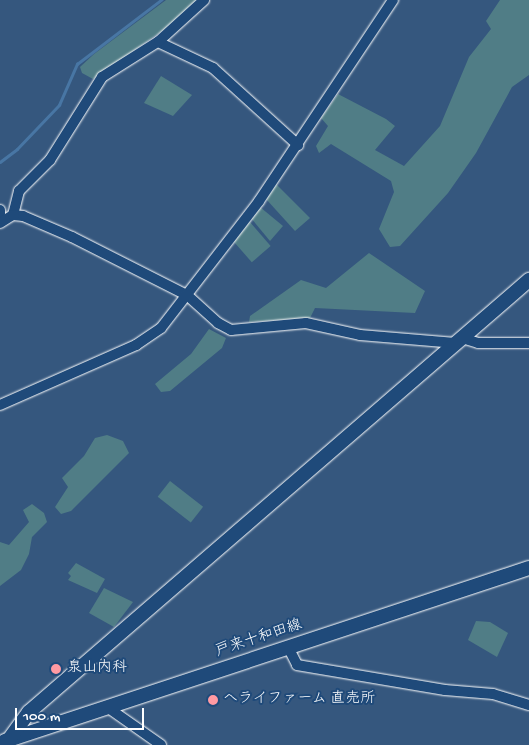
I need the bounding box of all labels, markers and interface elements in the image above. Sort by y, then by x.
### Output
street label: 戸来十和田線 [213,617,305,661]
place label: 泉山内科 [67,660,127,678]
marker: 泉山内科 [49,662,63,676]
place label: ヘライファーム 直売所 [223,691,377,709]
marker: ヘライファーム 直売所 [207,694,219,706]
scale bar [18,698,146,730]
text: 100 m [23,708,60,726]

